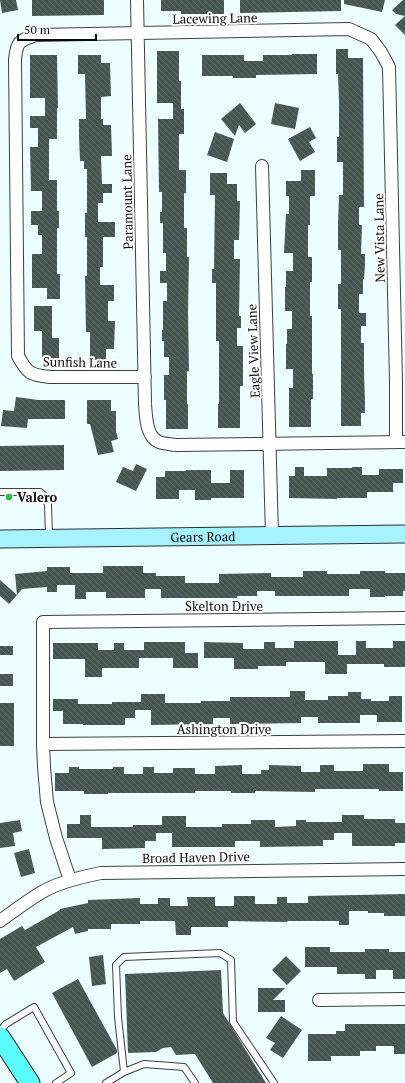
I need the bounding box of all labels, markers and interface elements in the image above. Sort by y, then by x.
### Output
street label: Lacewing Lane [172,8,258,28]
scale bar [18,16,96,42]
text: 50 m [24,22,51,37]
street label: Paramount Lane [117,154,137,250]
street label: New Vista Lane [369,193,389,283]
street label: Eagle View Lane [242,304,264,398]
street label: Sunfish Lane [43,352,117,372]
place label: Valero [17,488,58,506]
marker: Valero [4,492,14,502]
street label: Gears Road [170,527,236,546]
street label: Skelton Drive [185,597,263,615]
street label: Ashington Drive [177,720,271,738]
street label: Broad Haven Drive [142,847,250,867]

